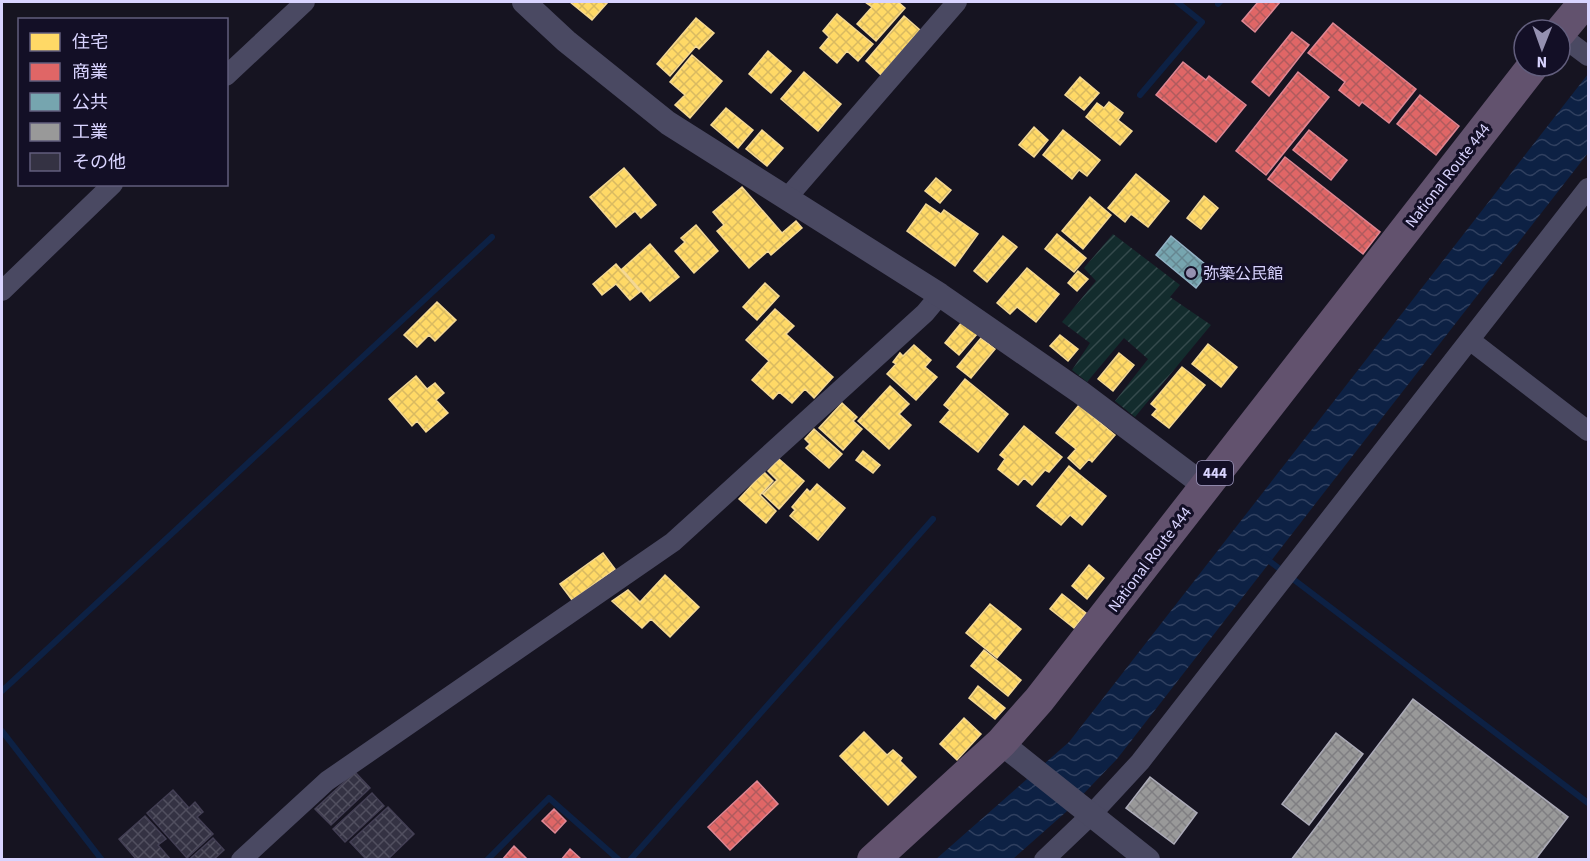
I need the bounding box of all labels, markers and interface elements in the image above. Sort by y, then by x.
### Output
legend [18,18,228,186]
north arrow [1512,18,1572,78]
text: 住宅 [72,30,108,55]
text: N [1536,51,1547,73]
text: 商業 [72,60,108,85]
text: 公共 [72,90,108,115]
street label: National Route 444 [1400,119,1496,232]
text: 工業 [72,120,108,145]
text: その他 [72,150,126,175]
place label: 弥築公民館 [1203,263,1283,285]
marker: 弥築公民館 [1184,266,1198,280]
road number: 444 [1197,461,1233,485]
street label: National Route 444 [1103,502,1197,617]

